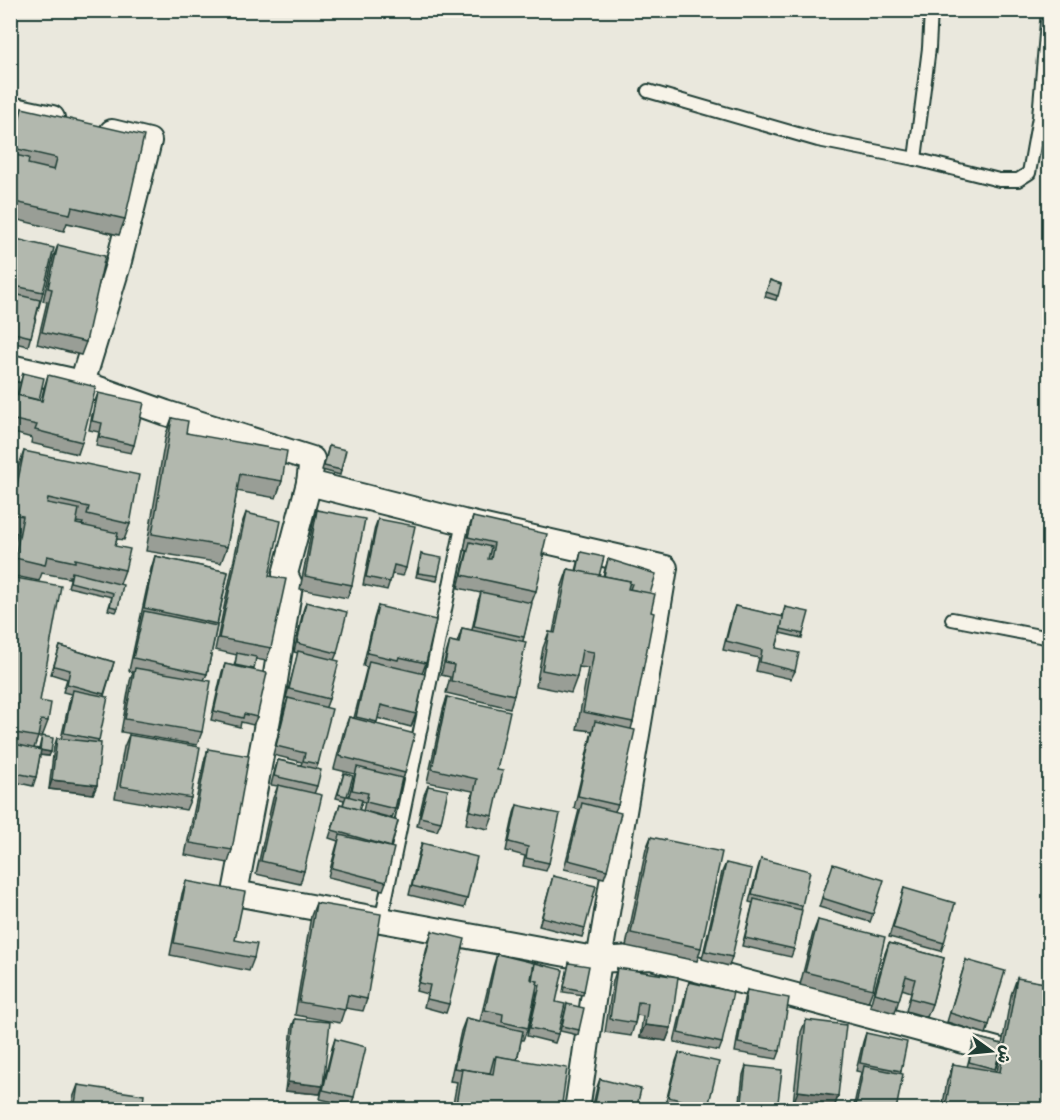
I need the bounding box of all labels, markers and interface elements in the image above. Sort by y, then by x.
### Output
north arrow [961,1021,1021,1081]
text: ش [992,1043,1016,1066]

